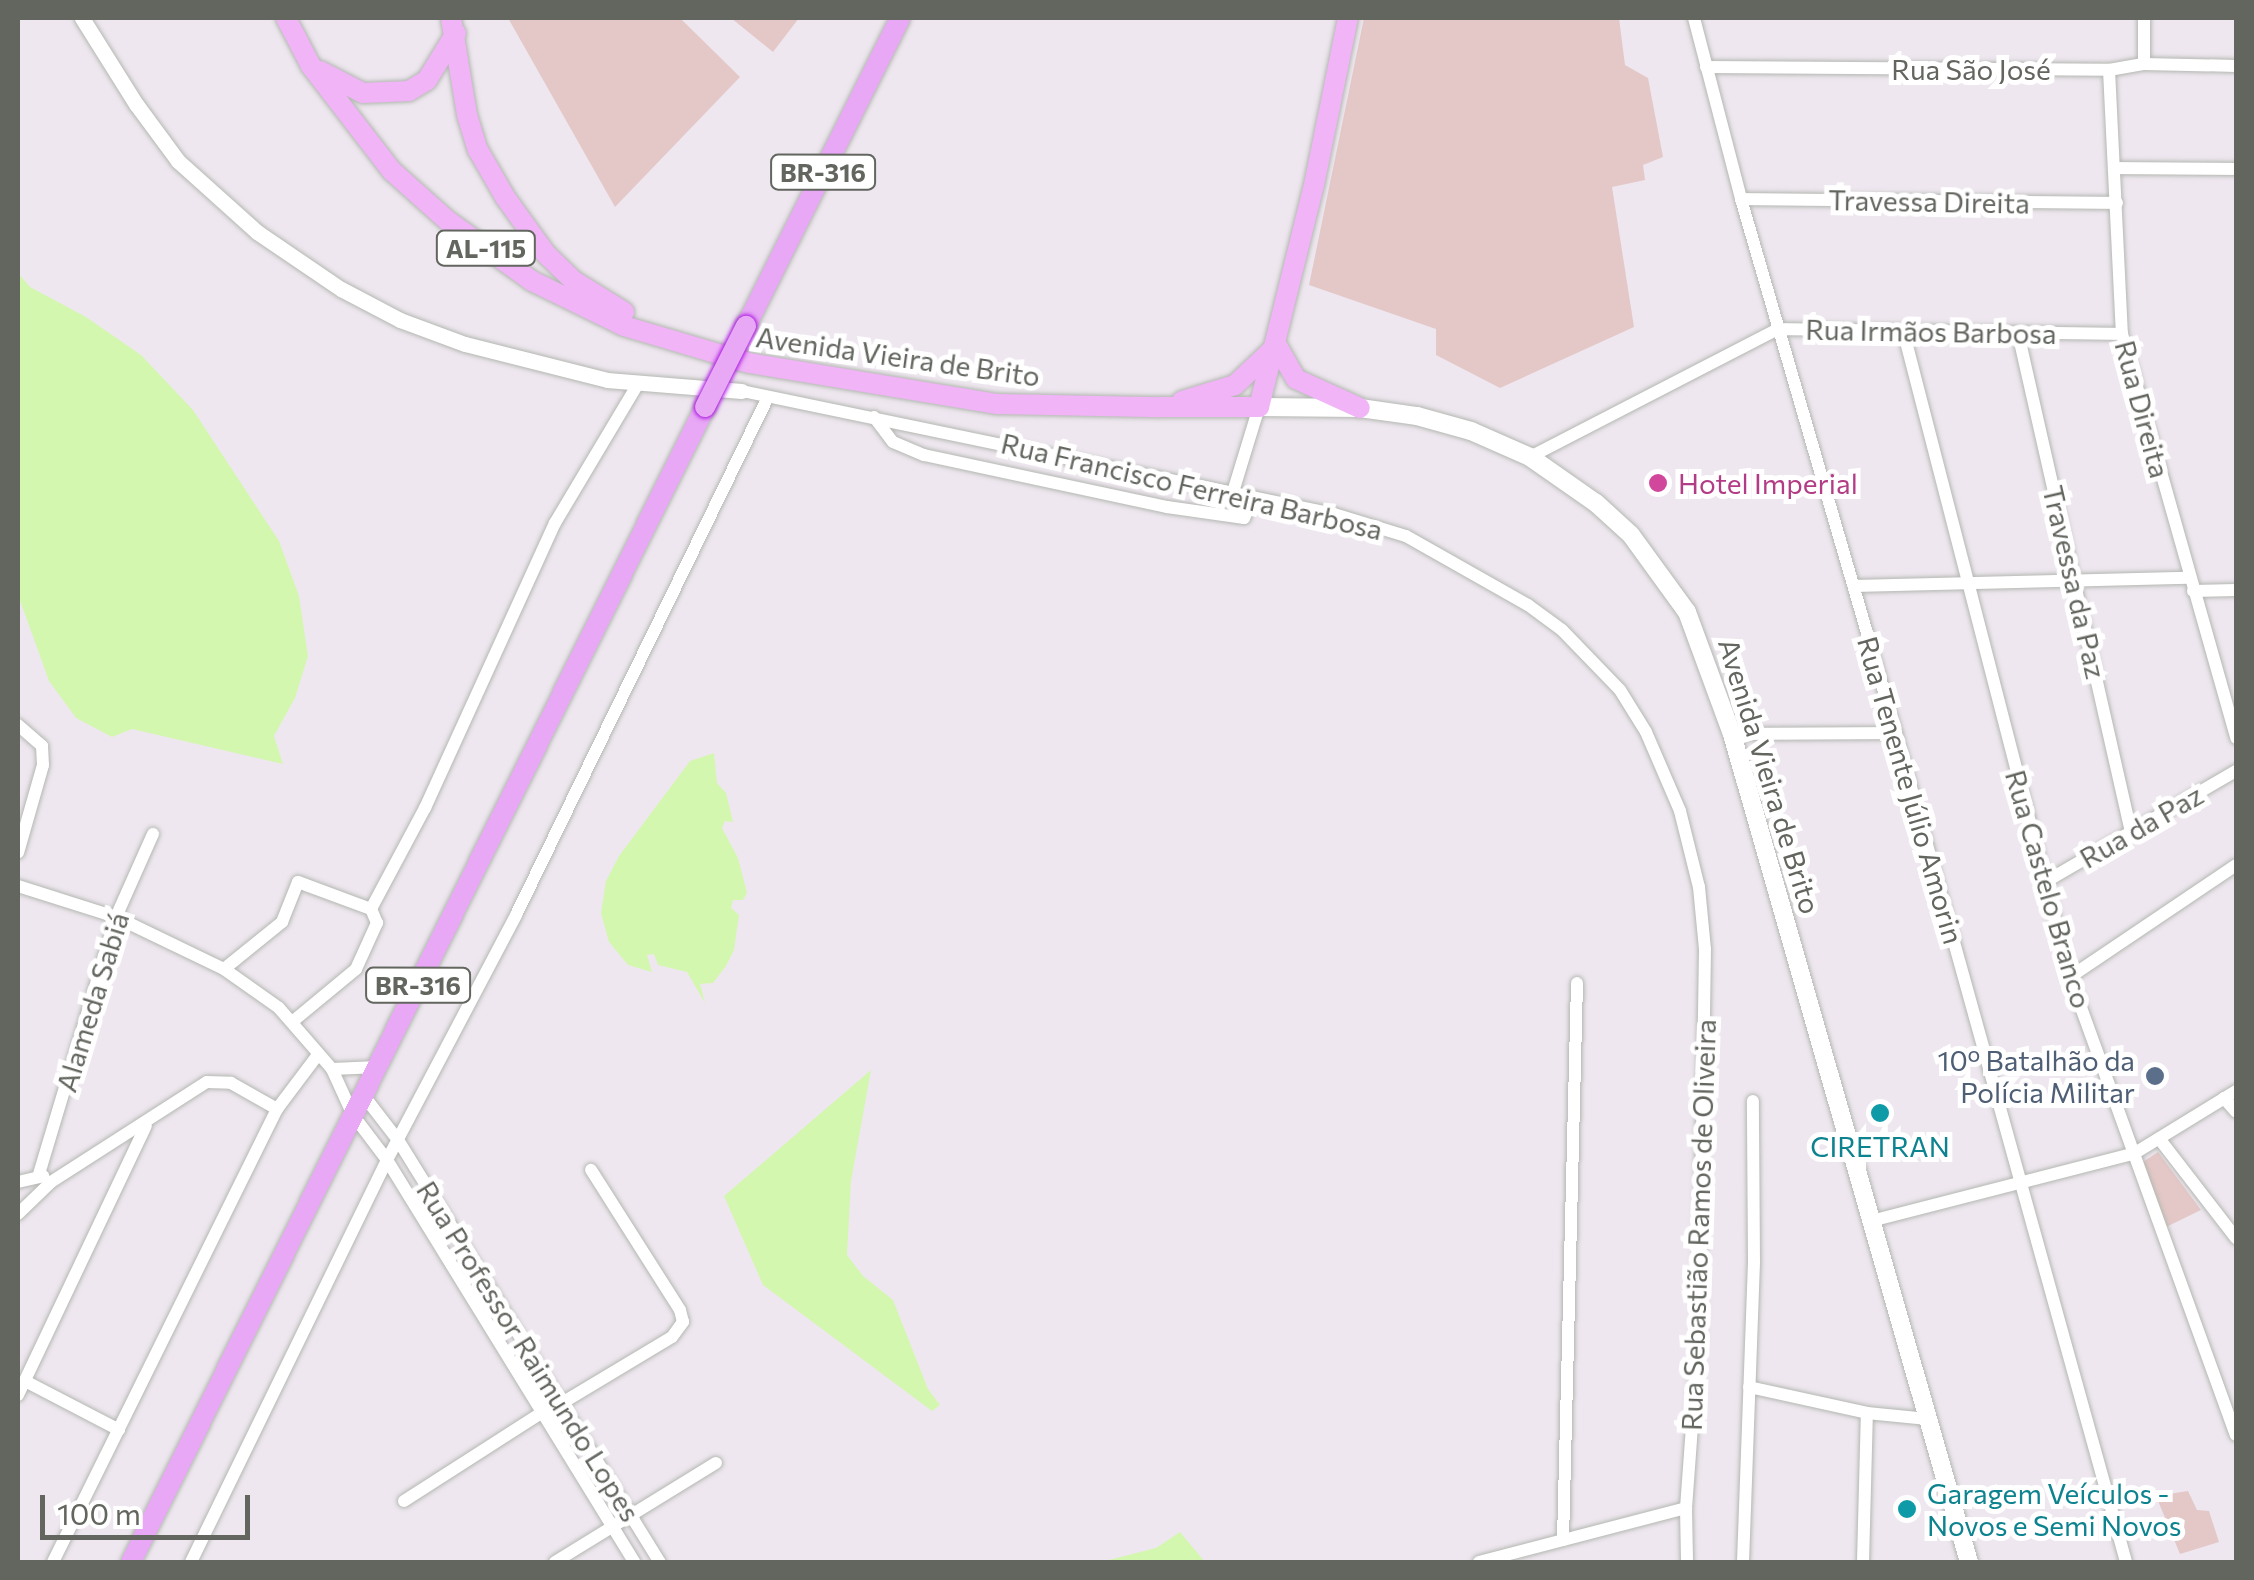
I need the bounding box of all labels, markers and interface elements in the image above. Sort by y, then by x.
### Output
street label: Rua São José [1891,52,2051,86]
road number: BR-316 [768,152,878,192]
street label: Travessa Direita [1828,182,2030,220]
road number: AL-115 [434,228,538,268]
street label: Rua Irmãos Barbosa [1805,312,2057,350]
street label: Avenida Vieira de Brito [754,319,1042,393]
street label: Rua Direita [2109,337,2177,481]
street label: Rua Francisco Ferreira Barbosa [998,426,1386,546]
place label: Hotel Imperial [1678,466,1858,500]
marker: Hotel Imperial [1647,472,1669,494]
street label: Travessa da Paz [2036,482,2114,682]
street label: Rua Tenente Júlio Amorin [1851,632,1971,948]
street label: Avenida Vieira de Brito [1712,634,1828,918]
street label: Rua Castelo Branco [1999,766,2099,1012]
street label: Rua da Paz [2073,777,2209,875]
street label: Alameda Sabiá [49,908,135,1096]
road number: BR-316 [363,965,473,1005]
street label: Rua Sebastião Ramos de Oliveira [1674,1019,1722,1431]
place label: 10º Batalhão da Polícia Militar [1938,1043,2135,1109]
marker: 10º Batalhão da Polícia Militar [2144,1065,2166,1087]
marker: CIRETRAN [1869,1102,1891,1124]
place label: CIRETRAN [1810,1129,1950,1163]
street label: Rua Professor Raimundo Lopes [410,1175,648,1527]
scale bar [45,1475,255,1537]
place label: Garagem Veículos - Novos e Semi Novos [1927,1476,2181,1542]
text: 100 m [57,1494,141,1531]
marker: Garagem Veículos - Novos e Semi Novos [1896,1498,1918,1520]

